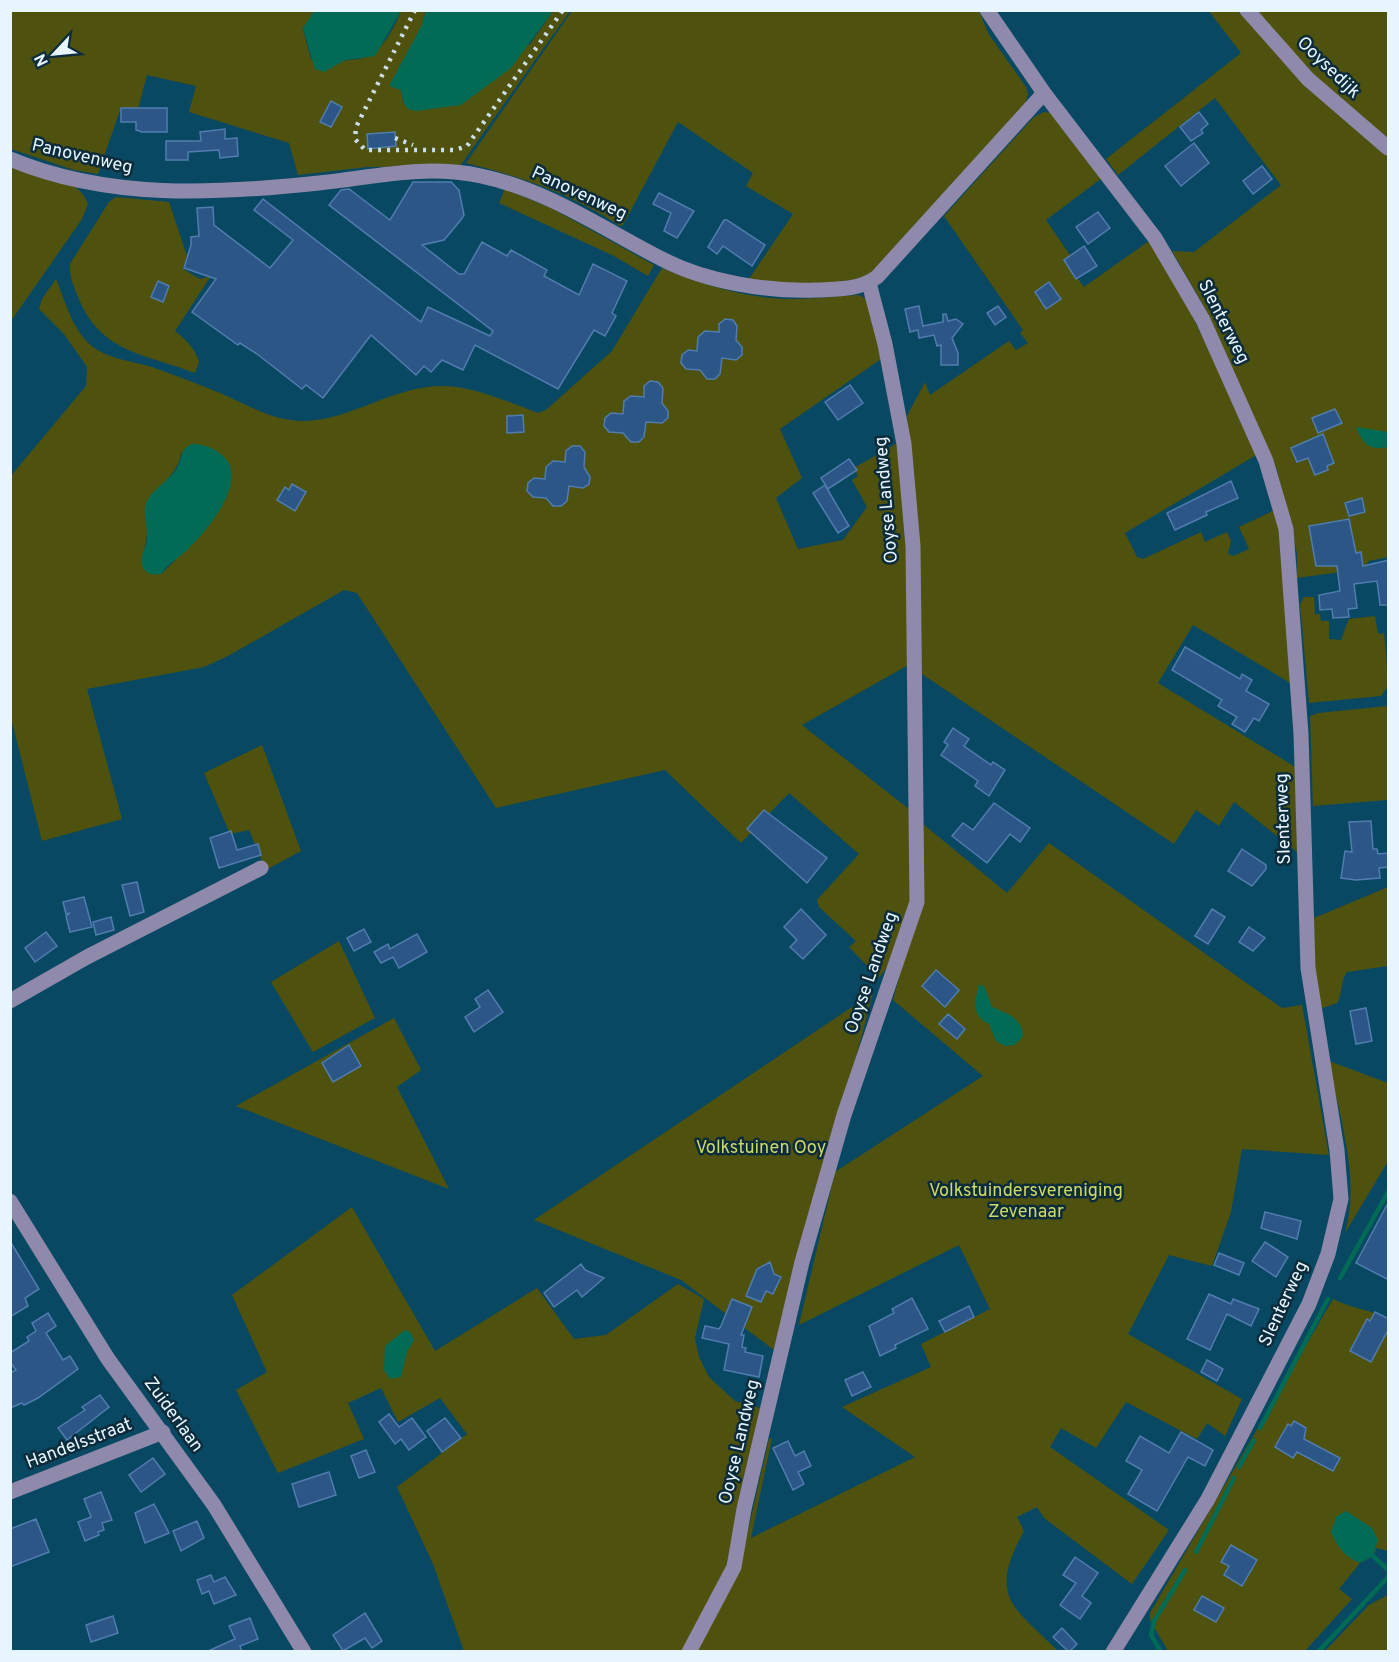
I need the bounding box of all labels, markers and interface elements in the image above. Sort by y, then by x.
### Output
north arrow [24,24,84,84]
street label: Ooysedijk [1291,32,1365,104]
text: N [31,50,54,69]
street label: Panovenweg [29,134,135,180]
street label: Panovenweg [528,162,630,226]
street label: Slenterweg [1192,276,1254,368]
street label: Ooyse Landweg [870,436,904,564]
street label: Slenterweg [1271,773,1297,865]
street label: Ooyse Landweg [840,909,904,1037]
park label: Volkstuinen Ooy [696,1137,826,1160]
park label: Volkstuindersvereniging Zevenaar [929,1180,1123,1224]
street label: Slenterweg [1254,1258,1314,1350]
street label: Zuiderlaan [138,1373,208,1457]
street label: Ooyse Landweg [714,1377,766,1507]
street label: Handelsstraat [23,1413,135,1475]

